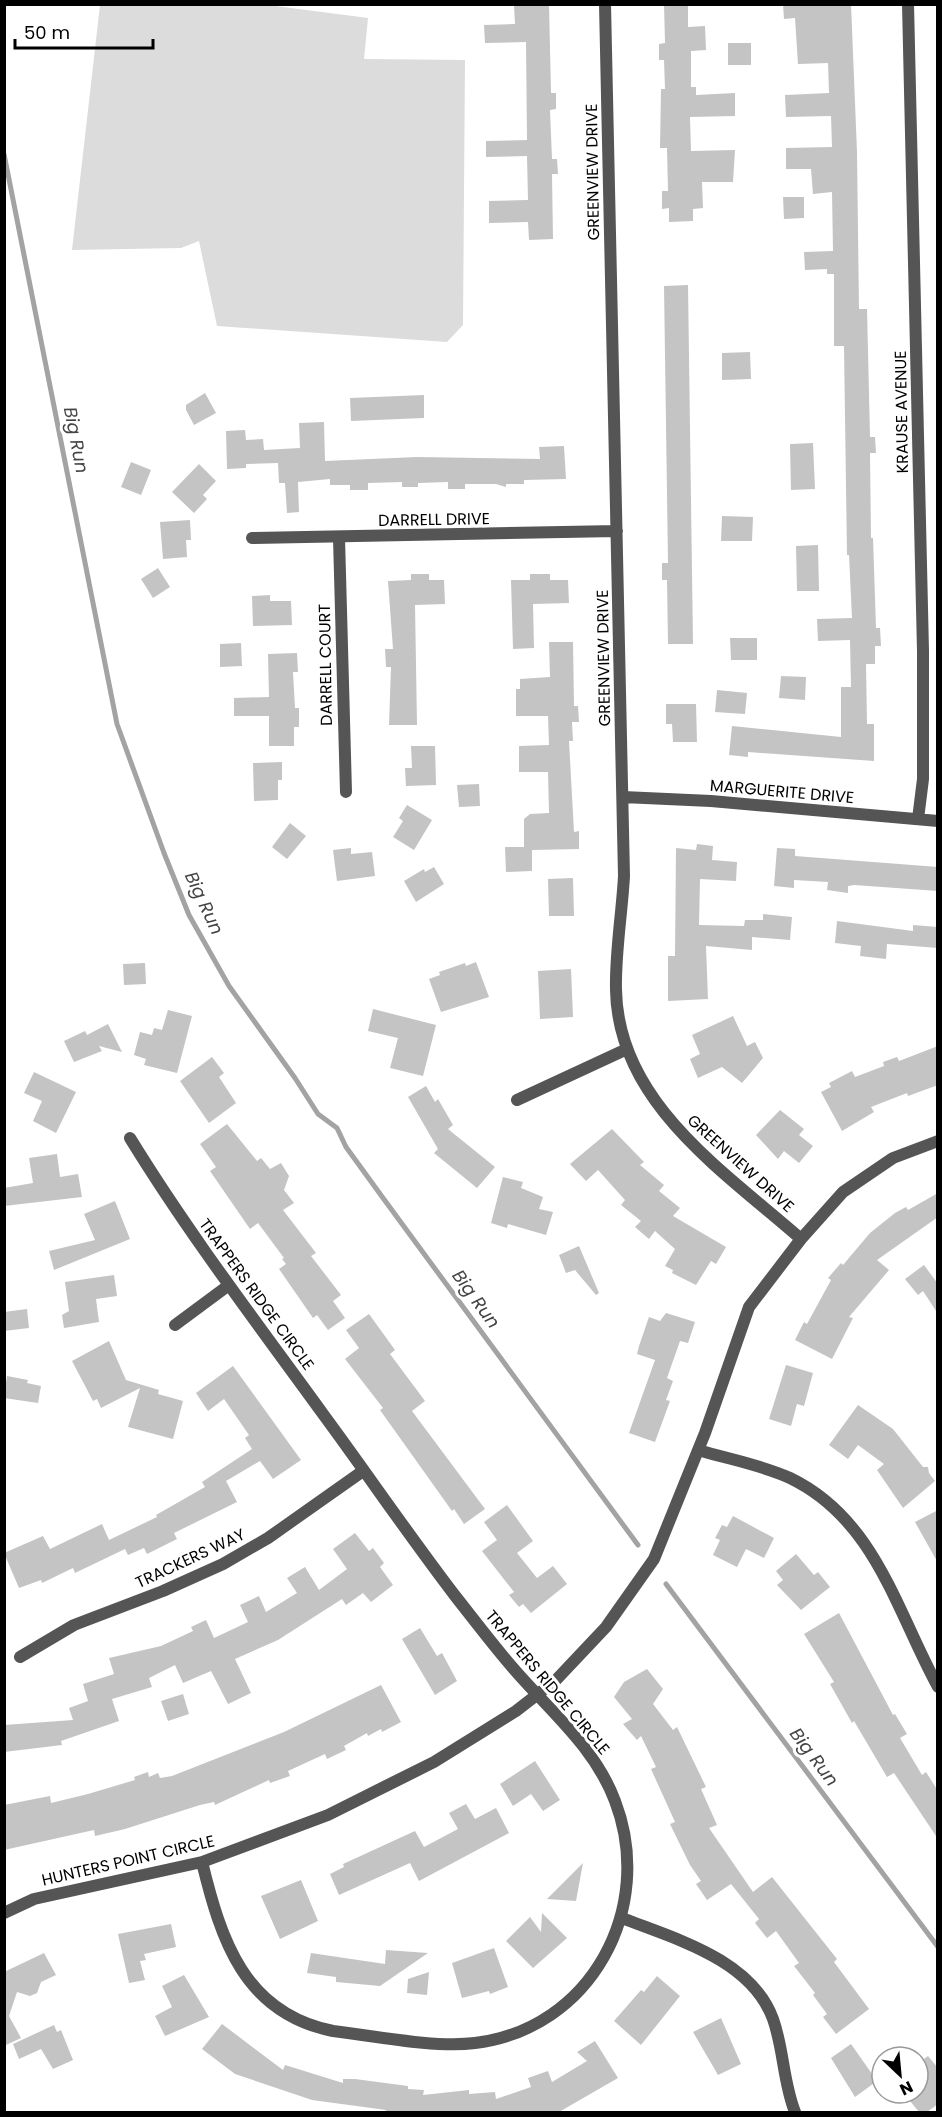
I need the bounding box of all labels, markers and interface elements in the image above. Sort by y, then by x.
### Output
scale bar [15,12,153,50]
text: 50 m [24,20,70,45]
street label: GREENVIEW DRIVE [580,103,605,241]
street label: KRAUSE AVENUE [889,350,914,474]
water label: Big Run [58,405,95,475]
street label: DARRELL DRIVE [378,507,490,532]
street label: GREENVIEW DRIVE [591,589,616,727]
street label: DARRELL COURT [313,603,338,726]
street label: MARGUERITE DRIVE [709,774,855,809]
water label: Big Run [179,867,230,938]
street label: GREENVIEW DRIVE [682,1109,799,1218]
street label: TRAPPERS RIDGE CIRCLE [194,1214,320,1375]
water label: Big Run [447,1264,506,1333]
street label: TRACKERS WAY [132,1523,249,1594]
street label: TRAPPERS RIDGE CIRCLE [480,1605,615,1760]
water label: Big Run [784,1722,845,1791]
street label: HUNTERS POINT CIRCLE [39,1829,217,1892]
north arrow [870,2045,930,2105]
text: N [896,2075,917,2101]

